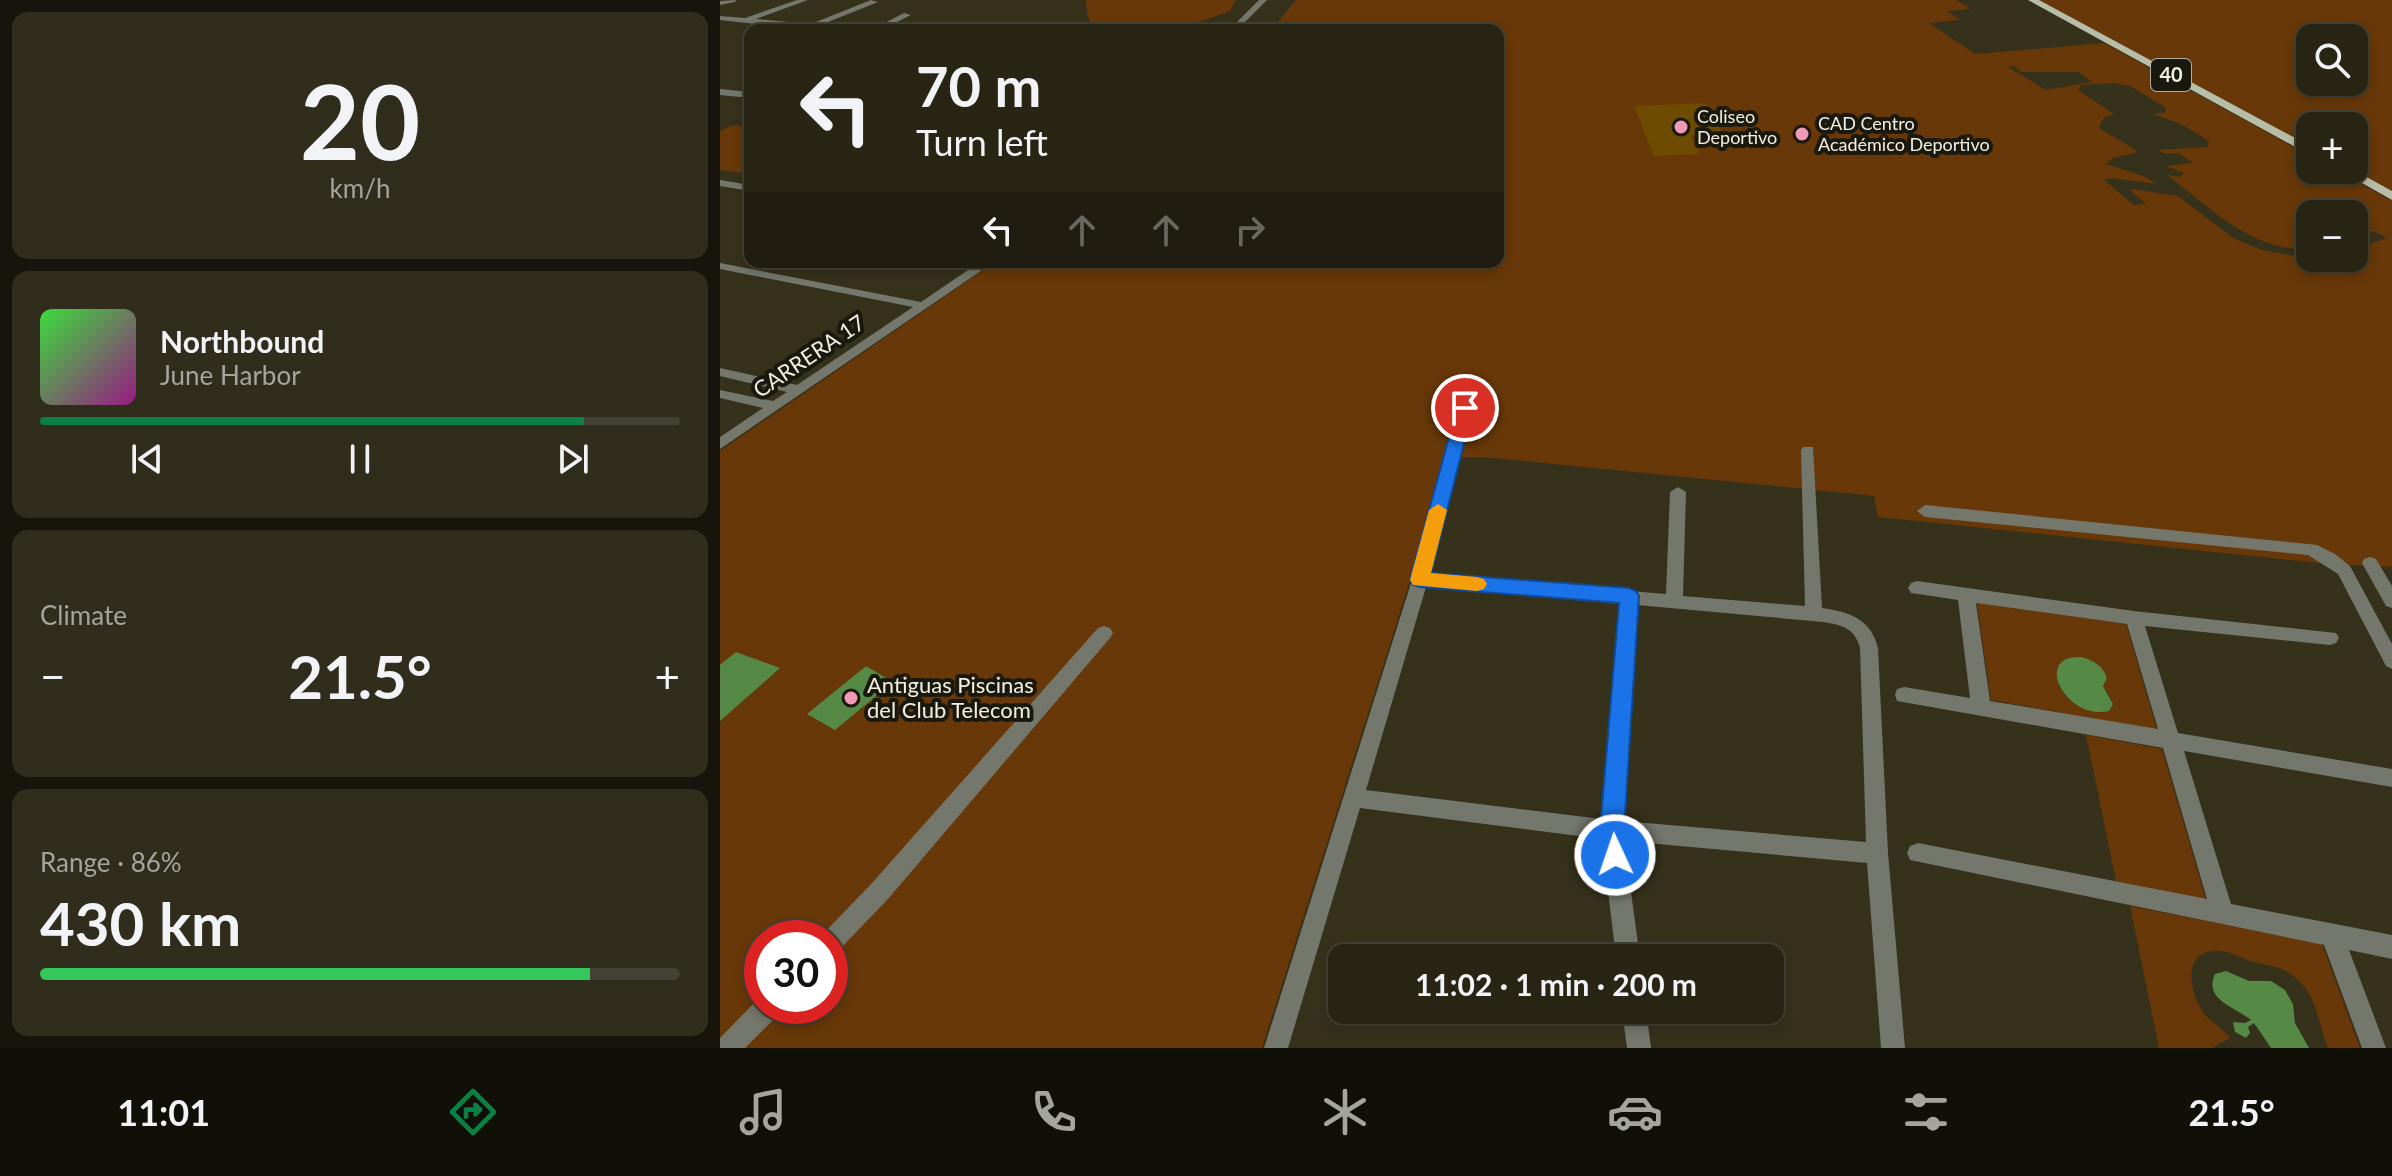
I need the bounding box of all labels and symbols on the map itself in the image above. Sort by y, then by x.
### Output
road number: 40 [2151,59,2191,91]
place label: Coliseo Deportivo [1697,105,1777,148]
place label: CAD Centro Académico Deportivo [1818,112,1990,155]
marker: Coliseo Deportivo [1672,118,1690,136]
marker: CAD Centro Académico Deportivo [1793,125,1811,143]
street label: CARRERA 17 [748,308,870,403]
pin [1431,374,1499,442]
place label: Antiguas Piscinas del Club Telecom [867,671,1034,723]
marker: Antiguas Piscinas del Club Telecom [842,689,860,707]
position arrow [1573,813,1657,897]
speed limit sign: 30 [744,920,848,1024]

